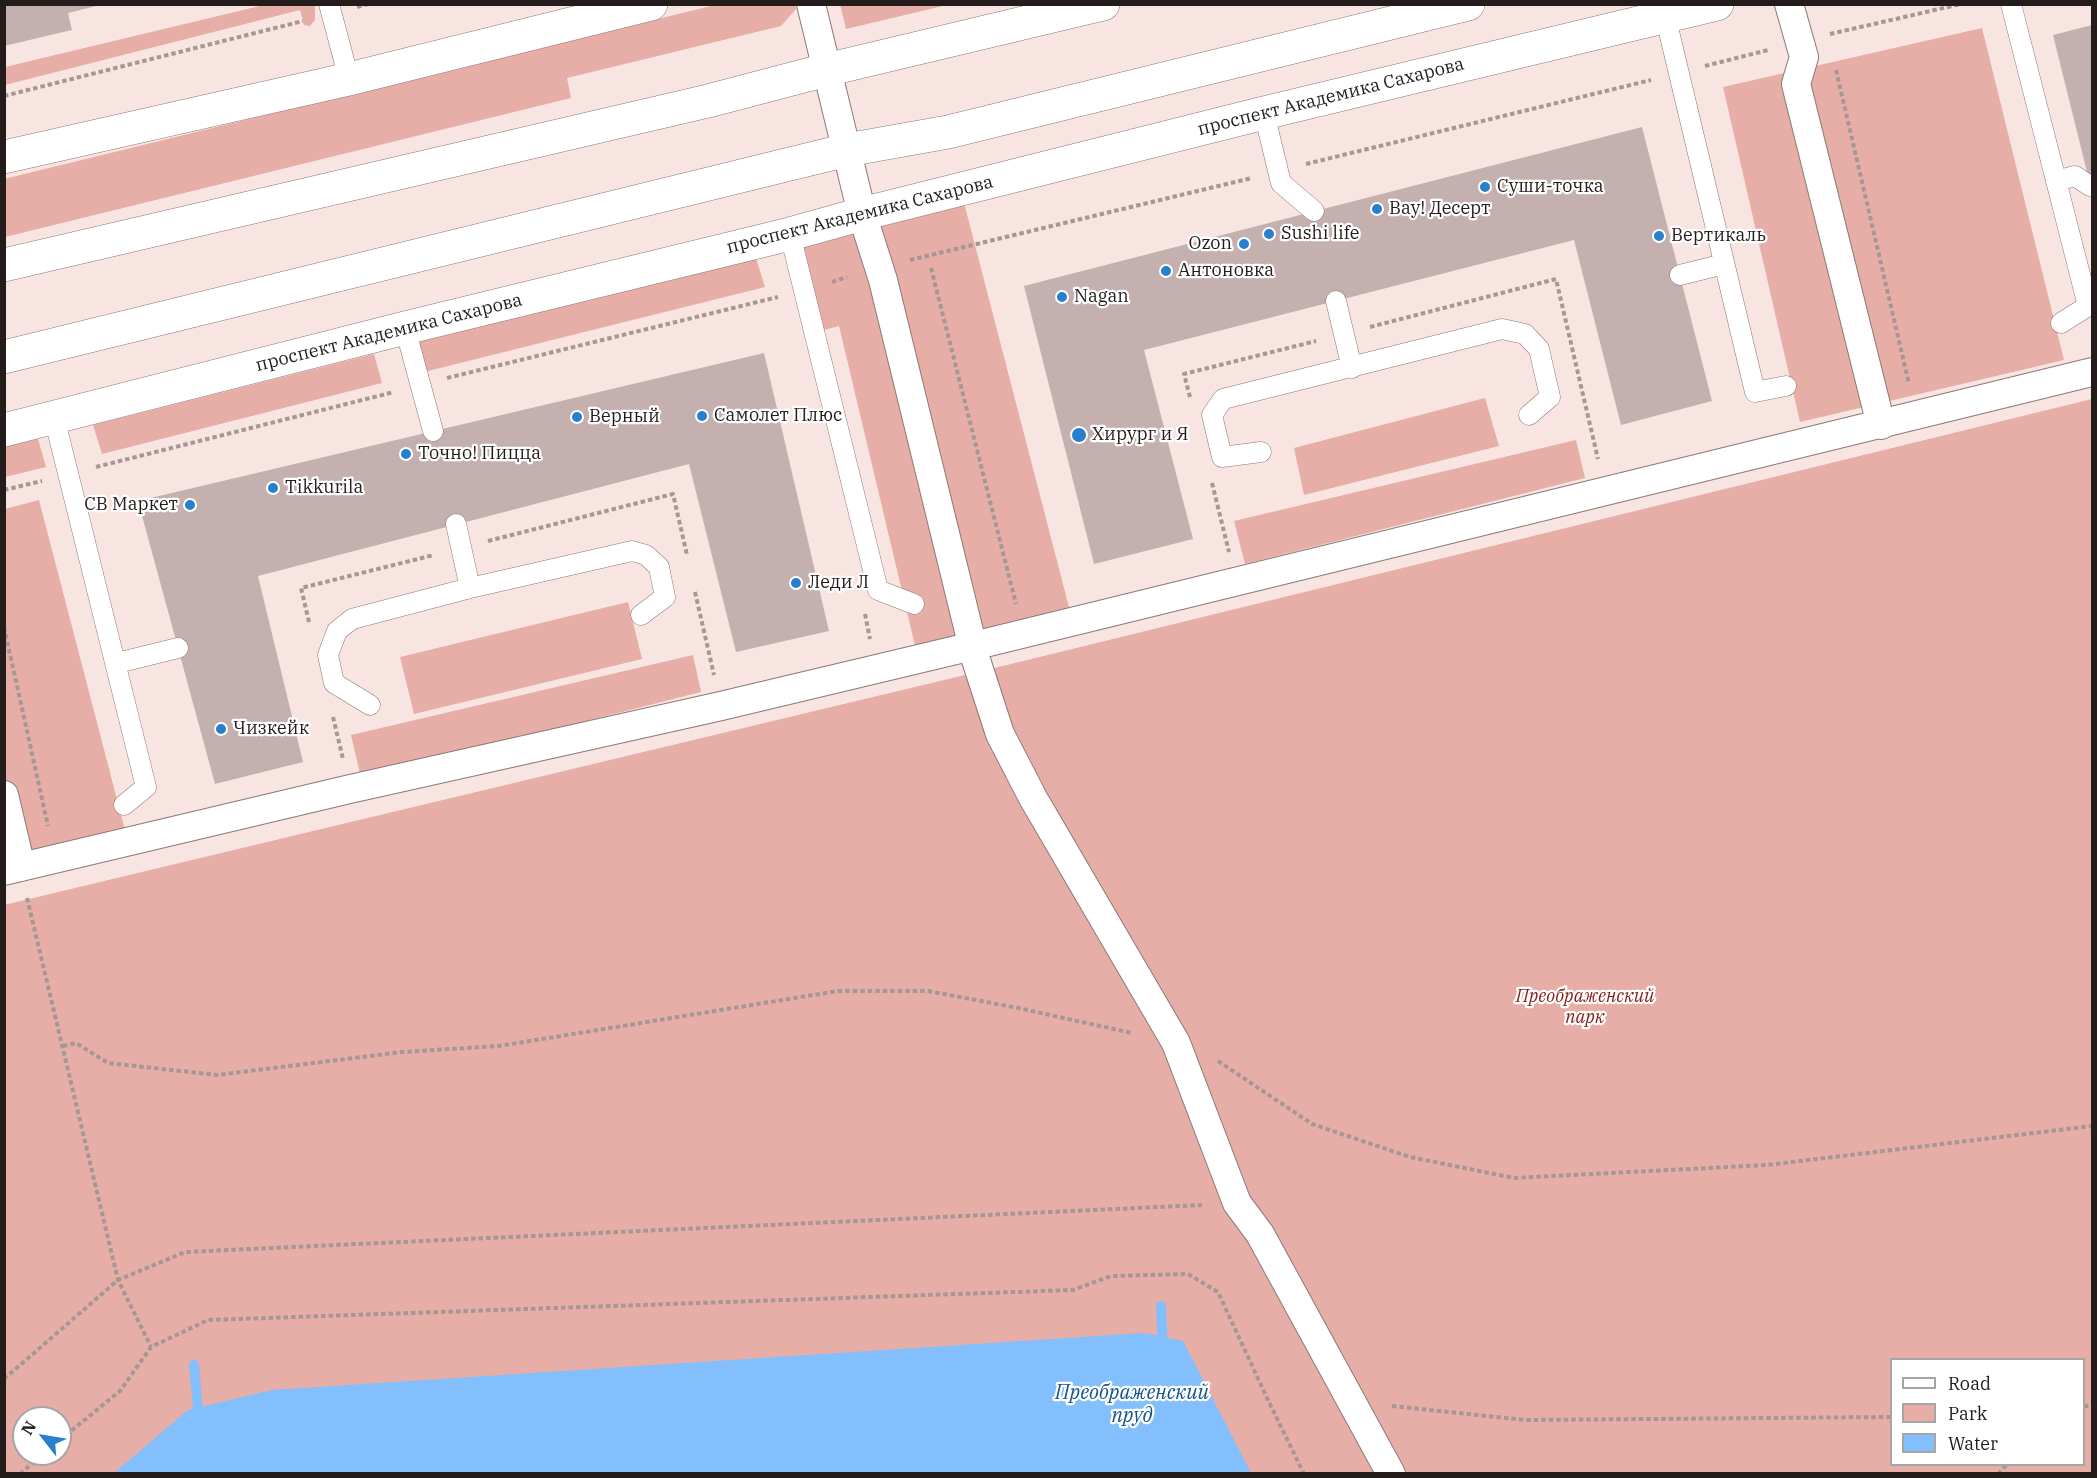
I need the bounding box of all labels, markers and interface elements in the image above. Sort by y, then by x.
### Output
street label: проспект Академика Сахарова [1196,53,1466,141]
street label: проспект Академика Сахарова [725,171,995,259]
place label: Суши-точка [1497,176,1604,198]
marker: Суши-точка [1478,180,1492,194]
place label: Вау! Десерт [1389,198,1490,220]
marker: Вау! Десерт [1370,202,1384,216]
place label: Sushi life [1281,223,1359,245]
place label: Вертикаль [1671,225,1766,247]
marker: Sushi life [1262,227,1276,241]
marker: Вертикаль [1652,229,1666,243]
place label: Ozon [1188,233,1232,255]
marker: Ozon [1237,237,1251,251]
place label: Антоновка [1178,260,1274,282]
marker: Антоновка [1159,264,1173,278]
place label: Nagan [1074,286,1129,308]
street label: проспект Академика Сахарова [254,289,524,377]
marker: Nagan [1055,290,1069,304]
place label: Самолет Плюс [714,405,842,427]
place label: Верный [589,406,660,428]
marker: Самолет Плюс [695,409,709,423]
marker: Верный [570,410,584,424]
place label: Хирург и Я [1092,424,1189,446]
marker: Хирург и Я [1070,426,1088,444]
place label: Точно! Пицца [418,443,541,465]
marker: Точно! Пицца [399,447,413,461]
place label: Tikkurila [285,477,363,499]
marker: Tikkurila [266,481,280,495]
place label: СВ Маркет [84,494,178,516]
marker: СВ Маркет [183,498,197,512]
place label: Леди Л [808,572,869,594]
marker: Леди Л [789,576,803,590]
place label: Чизкейк [233,718,309,740]
marker: Чизкейк [214,722,228,736]
park label: Преображенский парк [1516,986,1654,1028]
legend [1890,1358,2085,1466]
text: Road [1948,1372,1991,1395]
water label: Преображенский пруд [1055,1381,1209,1428]
text: Park [1948,1402,1987,1425]
north arrow [12,1406,72,1466]
text: N [16,1417,40,1438]
text: Water [1948,1432,1998,1455]

